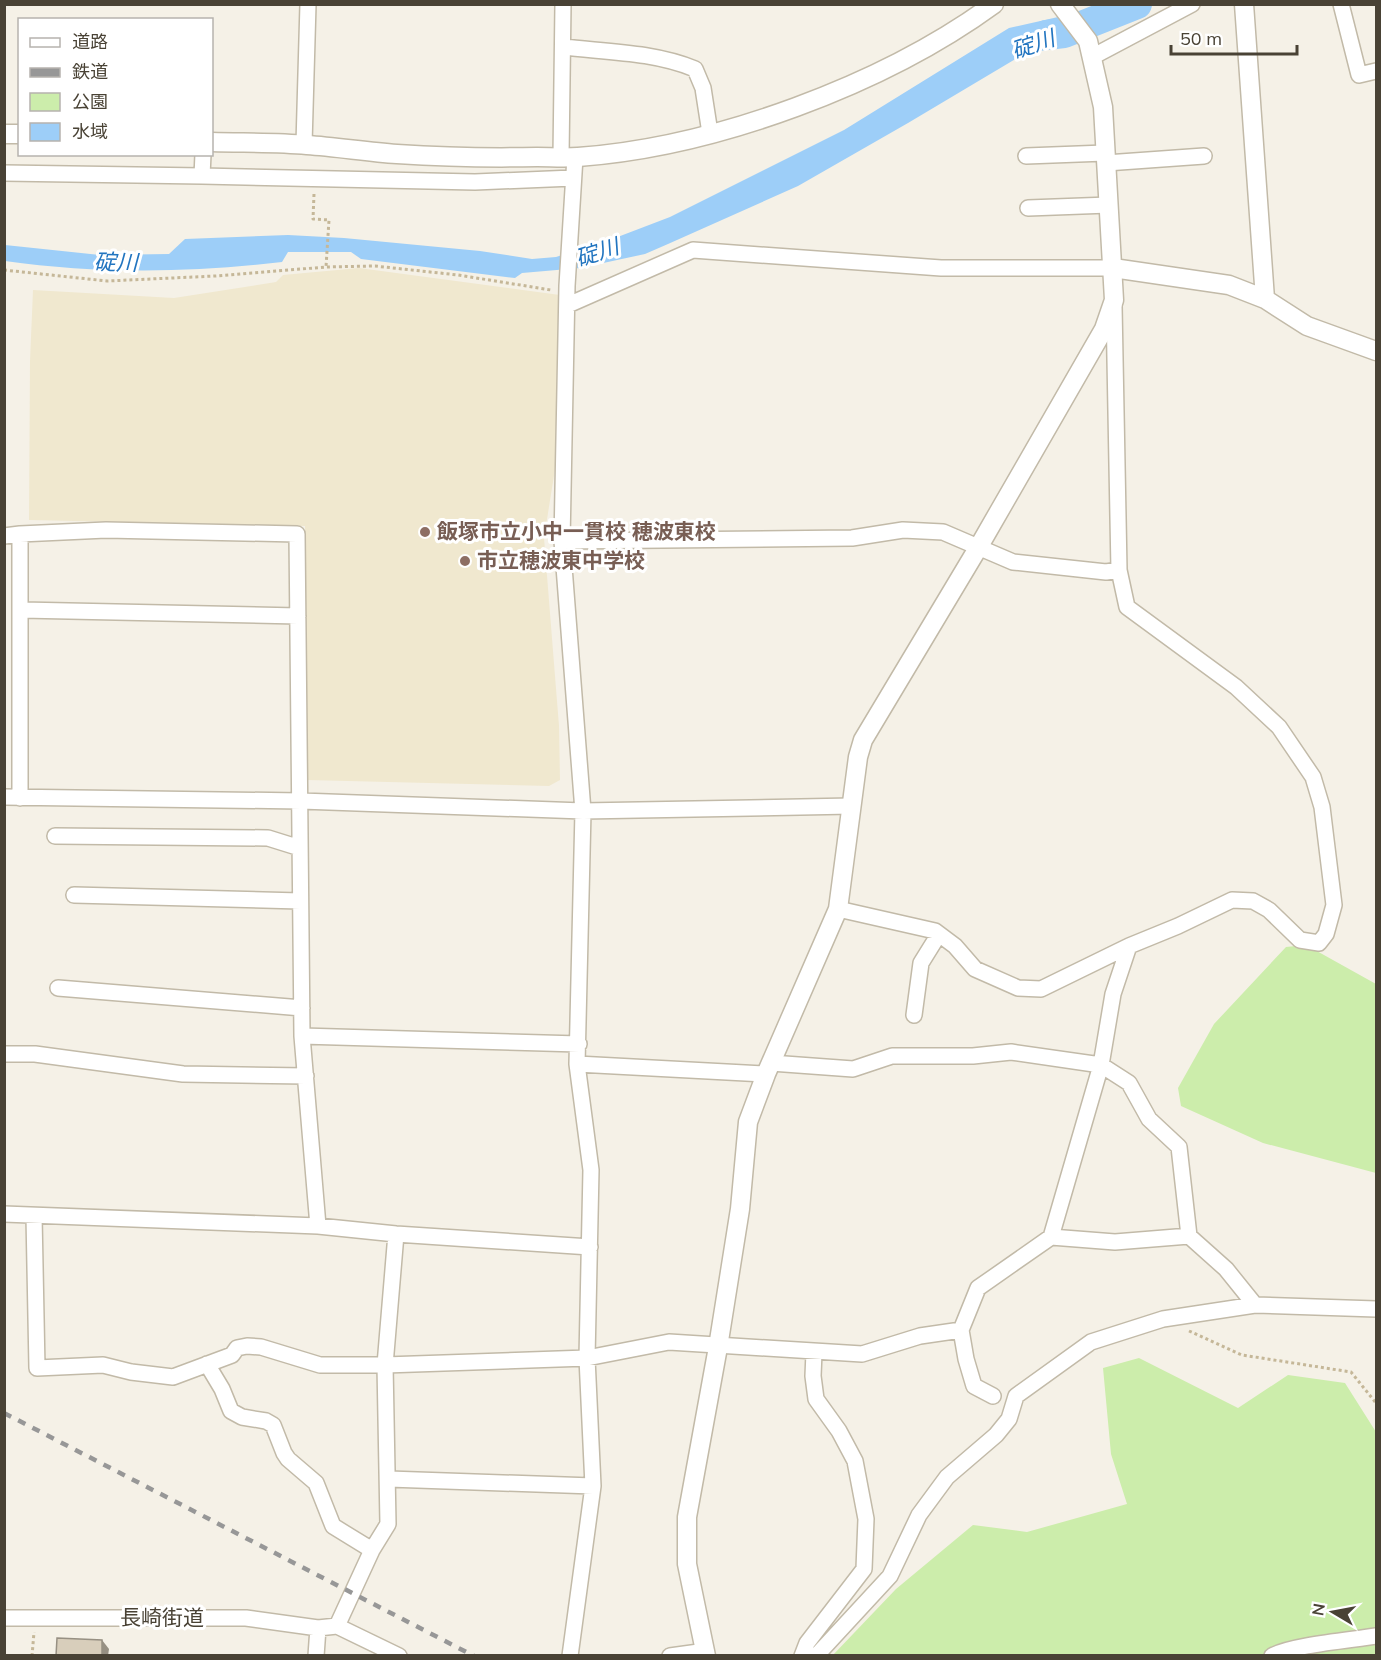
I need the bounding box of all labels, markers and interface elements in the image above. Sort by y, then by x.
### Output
legend [18,18,213,156]
scale bar [1171,18,1297,56]
water label: 碇川 [1008,23,1060,64]
text: 50 m [1180,27,1222,50]
text: 道路 [72,30,108,53]
text: 鉄道 [72,60,108,83]
text: 公園 [72,90,108,113]
text: 水域 [72,120,108,143]
water label: 碇川 [572,231,624,272]
water label: 碇川 [94,248,140,276]
place label: 飯塚市立小中一貫校 穂波東校 [436,518,716,544]
marker: 飯塚市立小中一貫校 穂波東校 [418,525,432,539]
place label: 市立穂波東中学校 [477,547,645,573]
marker: 市立穂波東中学校 [458,554,472,568]
north arrow [1303,1582,1363,1642]
text: N [1307,1602,1329,1617]
street label: 長崎街道 [120,1604,204,1630]

